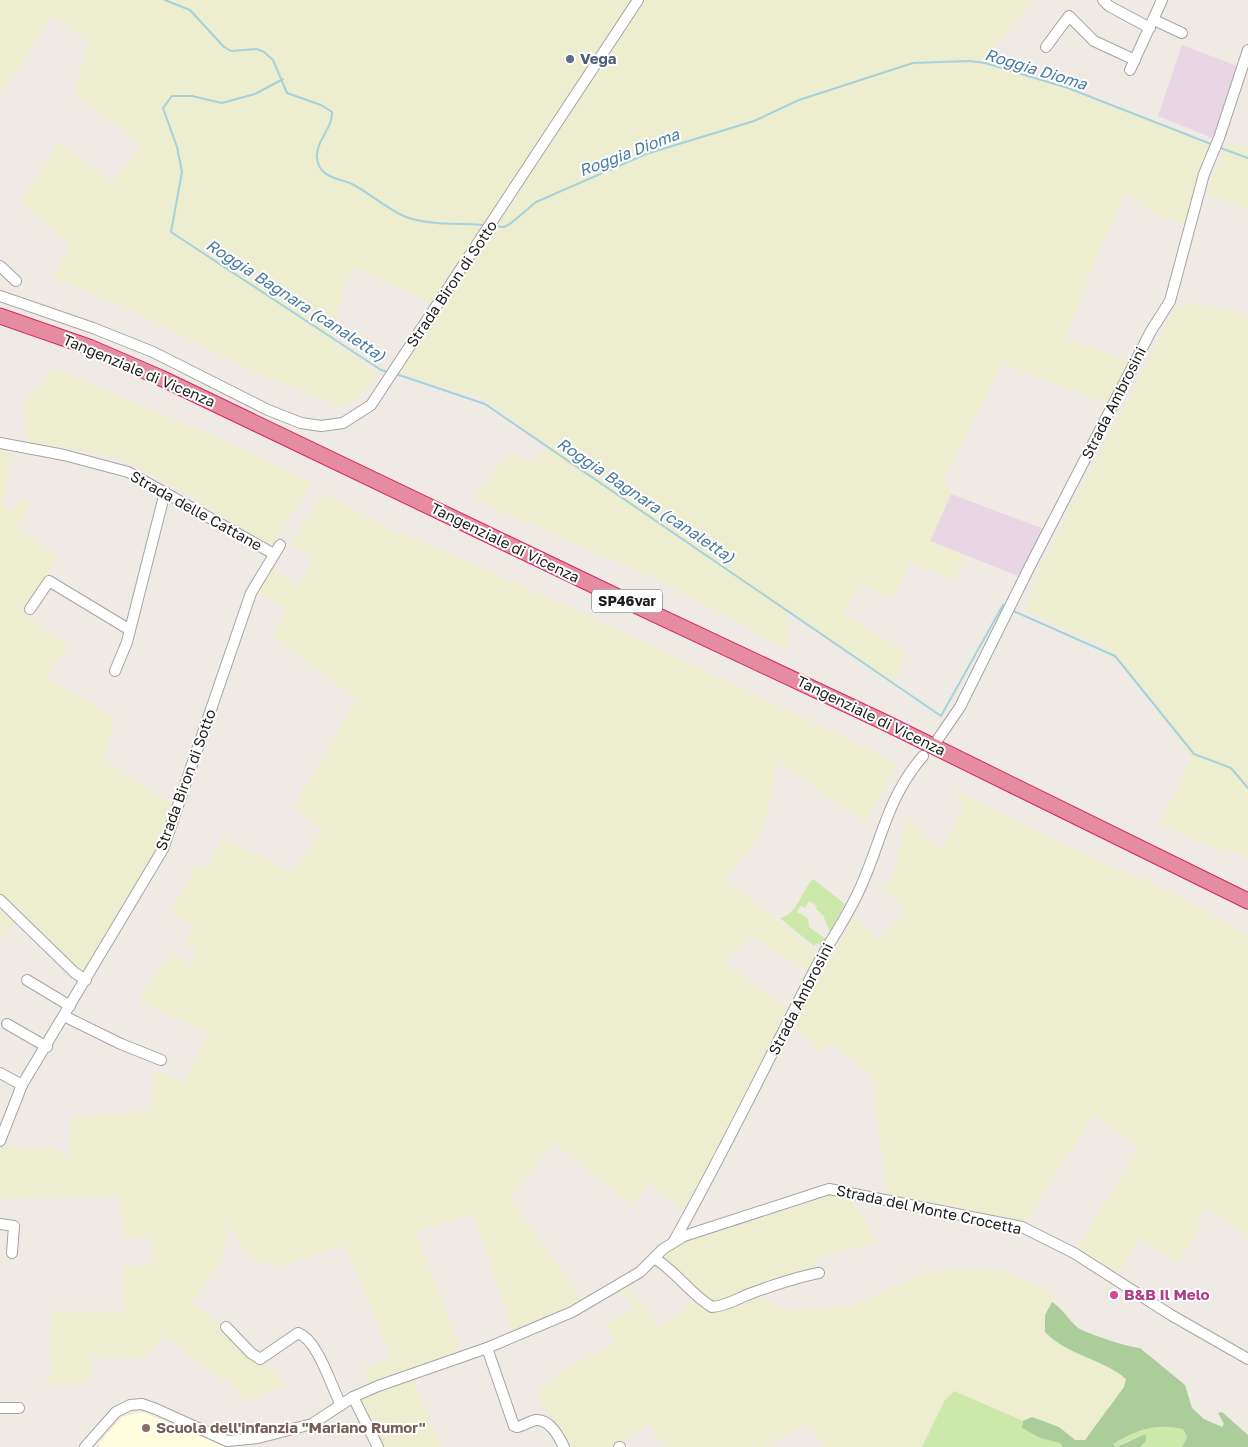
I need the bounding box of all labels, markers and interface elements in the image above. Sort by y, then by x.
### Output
water label: Roggia Dioma [983,44,1090,94]
place label: Vega [580,49,617,67]
marker: Vega [564,53,576,65]
water label: Roggia Dioma [576,123,683,180]
street label: Strada Biron di Sotto [402,217,500,350]
water label: Roggia Bagnara (canaletta) [203,235,390,366]
street label: Tangenziale di Vicenza [61,330,218,410]
street label: Strada Ambrosini [1077,343,1149,462]
water label: Roggia Bagnara (canaletta) [554,433,739,567]
street label: Strada delle Cattane [128,466,266,554]
street label: Tangenziale di Vicenza [428,498,583,586]
road number: SP46var [592,590,662,612]
street label: Tangenziale di Vicenza [794,671,949,759]
street label: Strada Biron di Sotto [151,707,219,853]
street label: Strada Ambrosini [764,939,836,1058]
street label: Strada del Monte Crocetta [835,1181,1023,1237]
place label: B&B Il Melo [1124,1285,1210,1303]
marker: B&B Il Melo [1108,1289,1120,1301]
place label: Scuola dell'infanzia "Mariano Rumor" [156,1418,426,1436]
marker: Scuola dell'infanzia "Mariano Rumor" [140,1422,152,1434]

